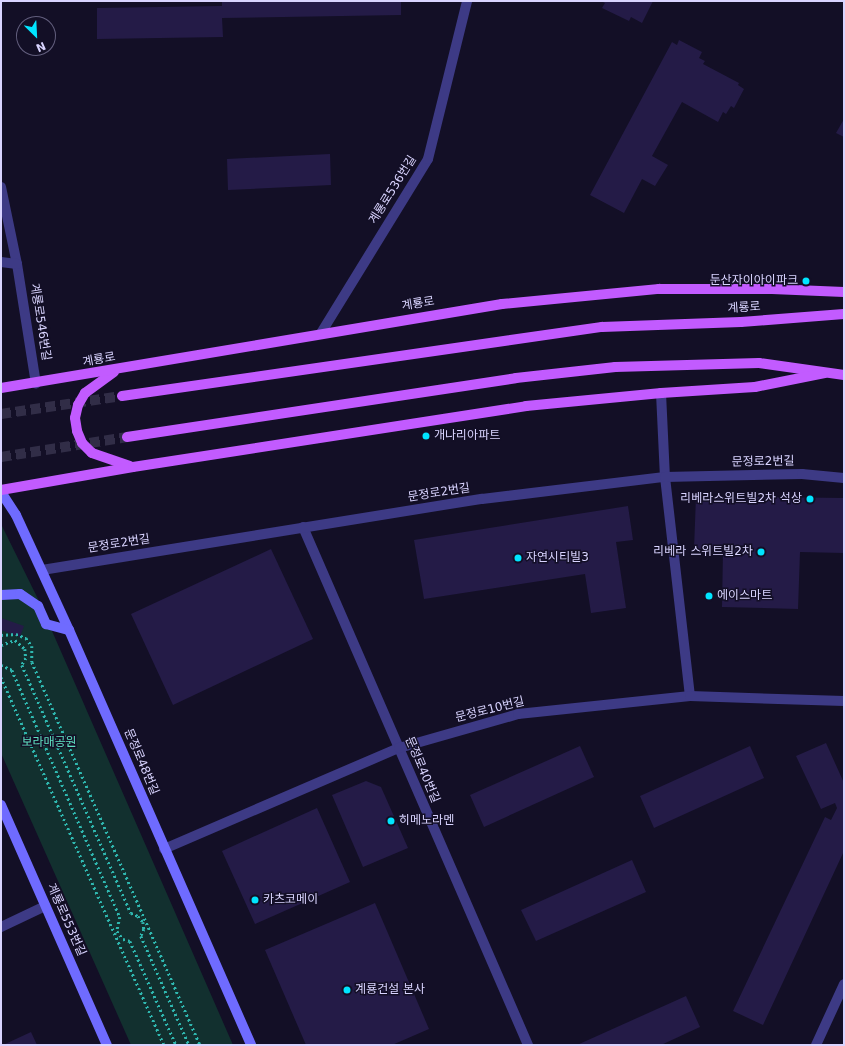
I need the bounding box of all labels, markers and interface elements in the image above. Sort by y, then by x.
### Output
north arrow [16,16,56,56]
text: N [34,39,48,54]
street label: 계룡로536번길 [366,153,420,227]
place label: 둔산자이아이파크 [710,274,798,288]
marker: 둔산자이아이파크 [801,276,811,286]
street label: 계룡로546번길 [27,282,53,362]
street label: 계룡로 [401,294,435,314]
street label: 계룡로 [727,300,761,316]
street label: 계룡로 [81,350,117,370]
place label: 개나리아파트 [434,429,500,443]
marker: 개나리아파트 [421,431,431,441]
street label: 문정로2번길 [731,454,795,470]
street label: 문정로2번길 [407,481,471,505]
place label: 리베라스위트빌2차 석상 [680,492,802,506]
marker: 리베라스위트빌2차 석상 [805,494,815,504]
street label: 문정로2번길 [87,532,151,556]
place label: 리베라 스위트빌2차 [653,545,753,559]
marker: 리베라 스위트빌2차 [756,547,766,557]
place label: 자연시티빌3 [526,551,589,565]
marker: 자연시티빌3 [513,553,523,563]
place label: 에이스마트 [717,589,772,603]
marker: 에이스마트 [704,591,714,601]
street label: 문정로10번길 [454,694,526,726]
street label: 문정로48번길 [121,727,161,797]
street label: 문정로40번길 [402,735,442,805]
park label: 보라매공원 [21,736,77,750]
place label: 히메노라멘 [399,814,454,828]
marker: 히메노라멘 [386,816,396,826]
street label: 계룡로553번길 [44,881,88,959]
place label: 카츠코메이 [263,893,318,907]
marker: 카츠코메이 [250,895,260,905]
place label: 계룡건설 본사 [355,983,425,997]
marker: 계룡건설 본사 [342,985,352,995]

